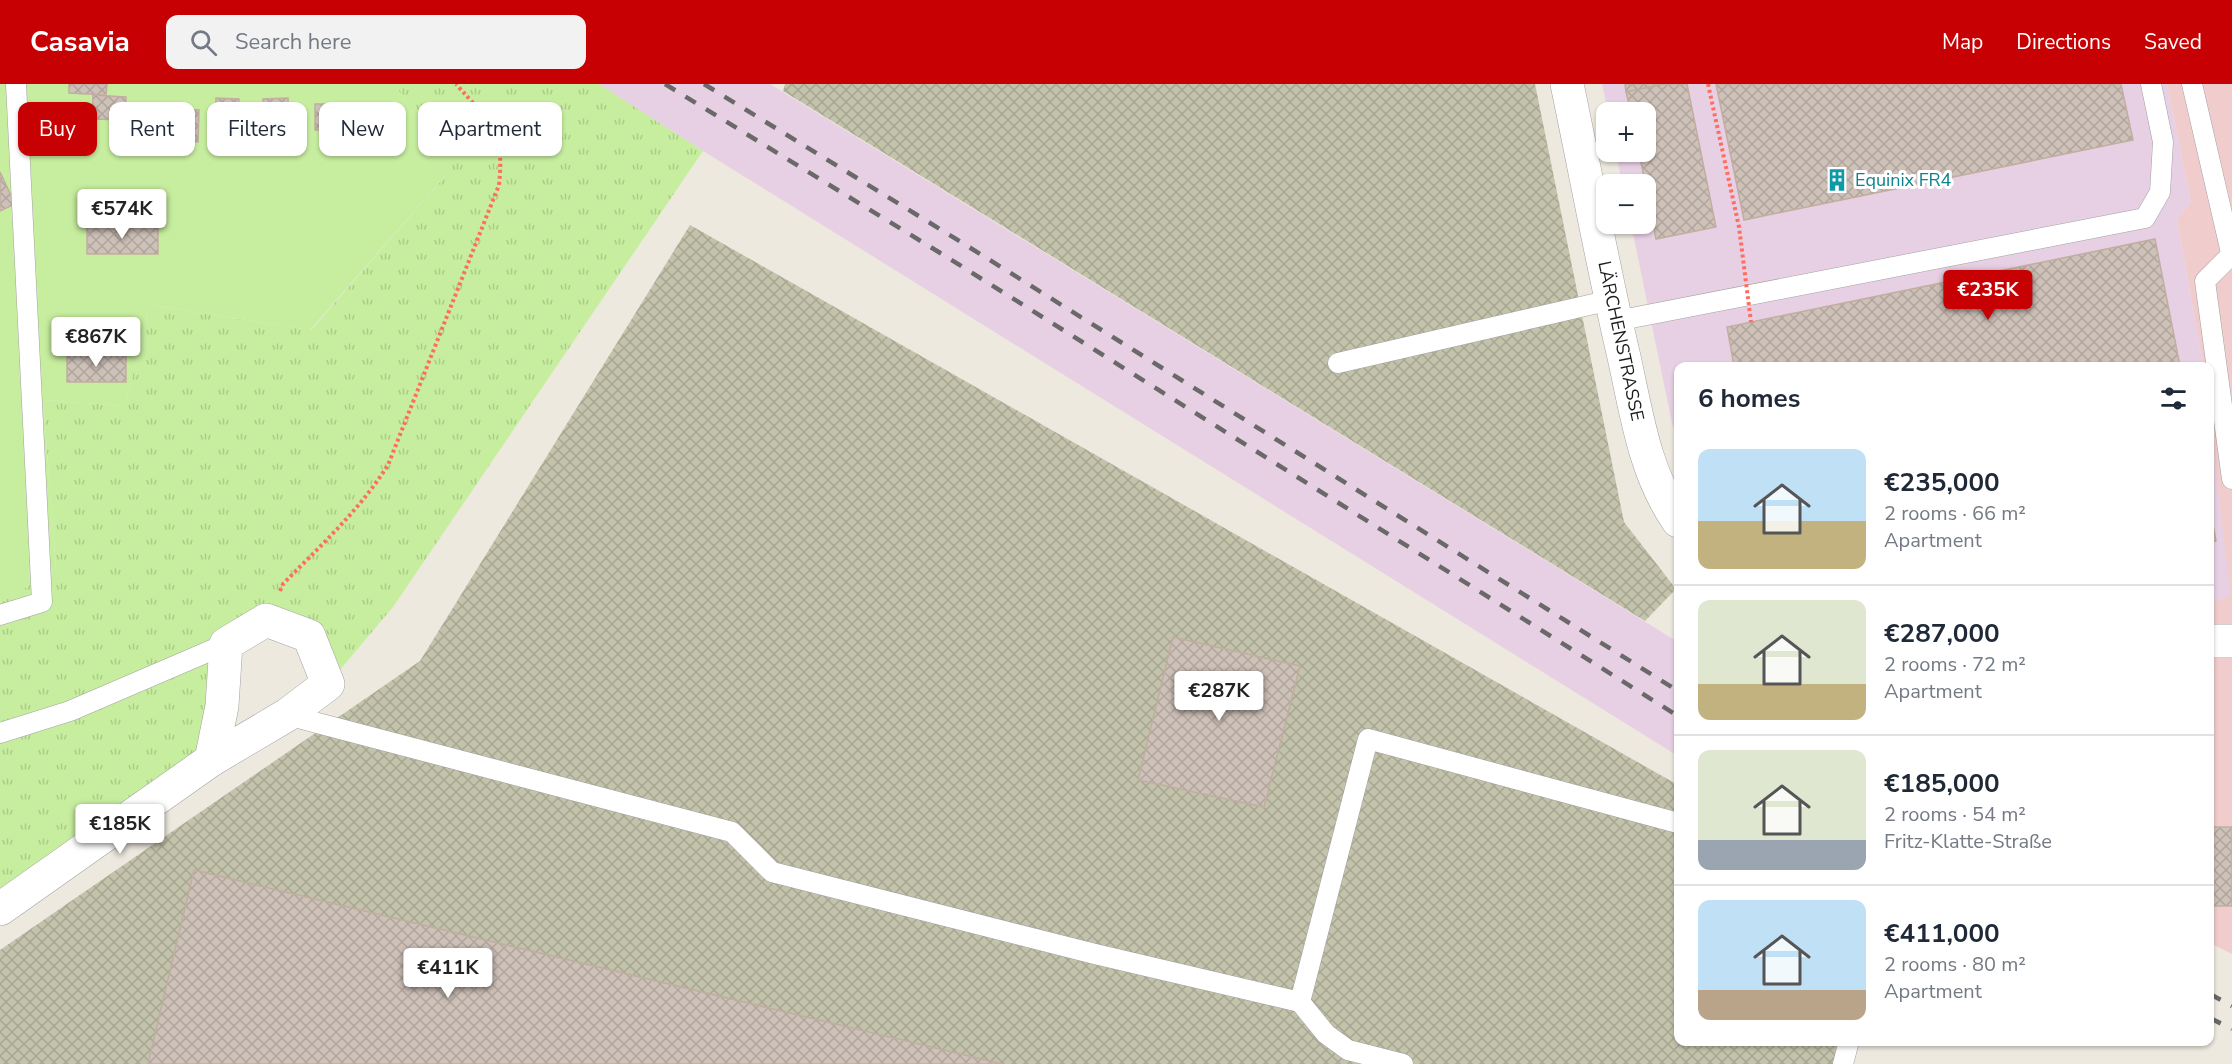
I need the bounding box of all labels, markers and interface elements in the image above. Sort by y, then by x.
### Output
search box [166,15,586,69]
text: Casavia [30,23,130,61]
icon: search [187,26,220,59]
text: Search here [235,27,352,57]
text: Map [1942,28,1983,56]
text: Directions [2016,28,2111,56]
text: Saved [2144,28,2202,56]
chip: Buy [18,102,97,156]
chip: Rent [109,102,195,156]
chip: Filters [207,102,307,156]
chip: New [319,102,406,156]
chip: Apartment [418,102,562,156]
map controls [1596,102,1656,234]
button: + [1596,102,1656,162]
building icon: Equinix FR4 [1824,167,1850,193]
place label: Equinix FR4 [1855,168,1952,192]
button: − [1596,174,1656,234]
pin: €574K [80,189,164,240]
text: €574K [91,195,153,222]
street label: LÄRCHENSTRASSE [1592,259,1650,423]
pin: €235K [1946,270,2030,321]
text: €235K [1957,276,2019,303]
pin: €867K [54,317,138,368]
text: €867K [65,323,127,350]
text: 6 homes [1698,381,1800,416]
icon: filters [2157,382,2190,415]
text: €235,000 [1884,465,2000,500]
icon: home [1746,473,1818,545]
text: 2 rooms · 66 m² [1884,500,2026,527]
text: Apartment [1884,527,1982,554]
text: €287,000 [1884,616,2000,651]
icon: home [1746,624,1818,696]
text: 2 rooms · 72 m² [1884,651,2026,678]
pin: €287K [1177,671,1261,722]
text: €287K [1188,677,1250,704]
text: Apartment [1884,678,1982,705]
text: €185,000 [1884,766,2000,801]
icon: home [1746,774,1818,846]
text: 2 rooms · 54 m² [1884,801,2026,828]
pin: €185K [78,804,162,855]
text: €185K [89,810,151,837]
text: Fritz-Klatte-Straße [1884,828,2052,855]
text: €411,000 [1884,916,2000,951]
icon: home [1746,924,1818,996]
pin: €411K [406,948,490,999]
text: 2 rooms · 80 m² [1884,951,2026,978]
text: €411K [417,954,479,981]
text: Apartment [1884,978,1982,1005]

